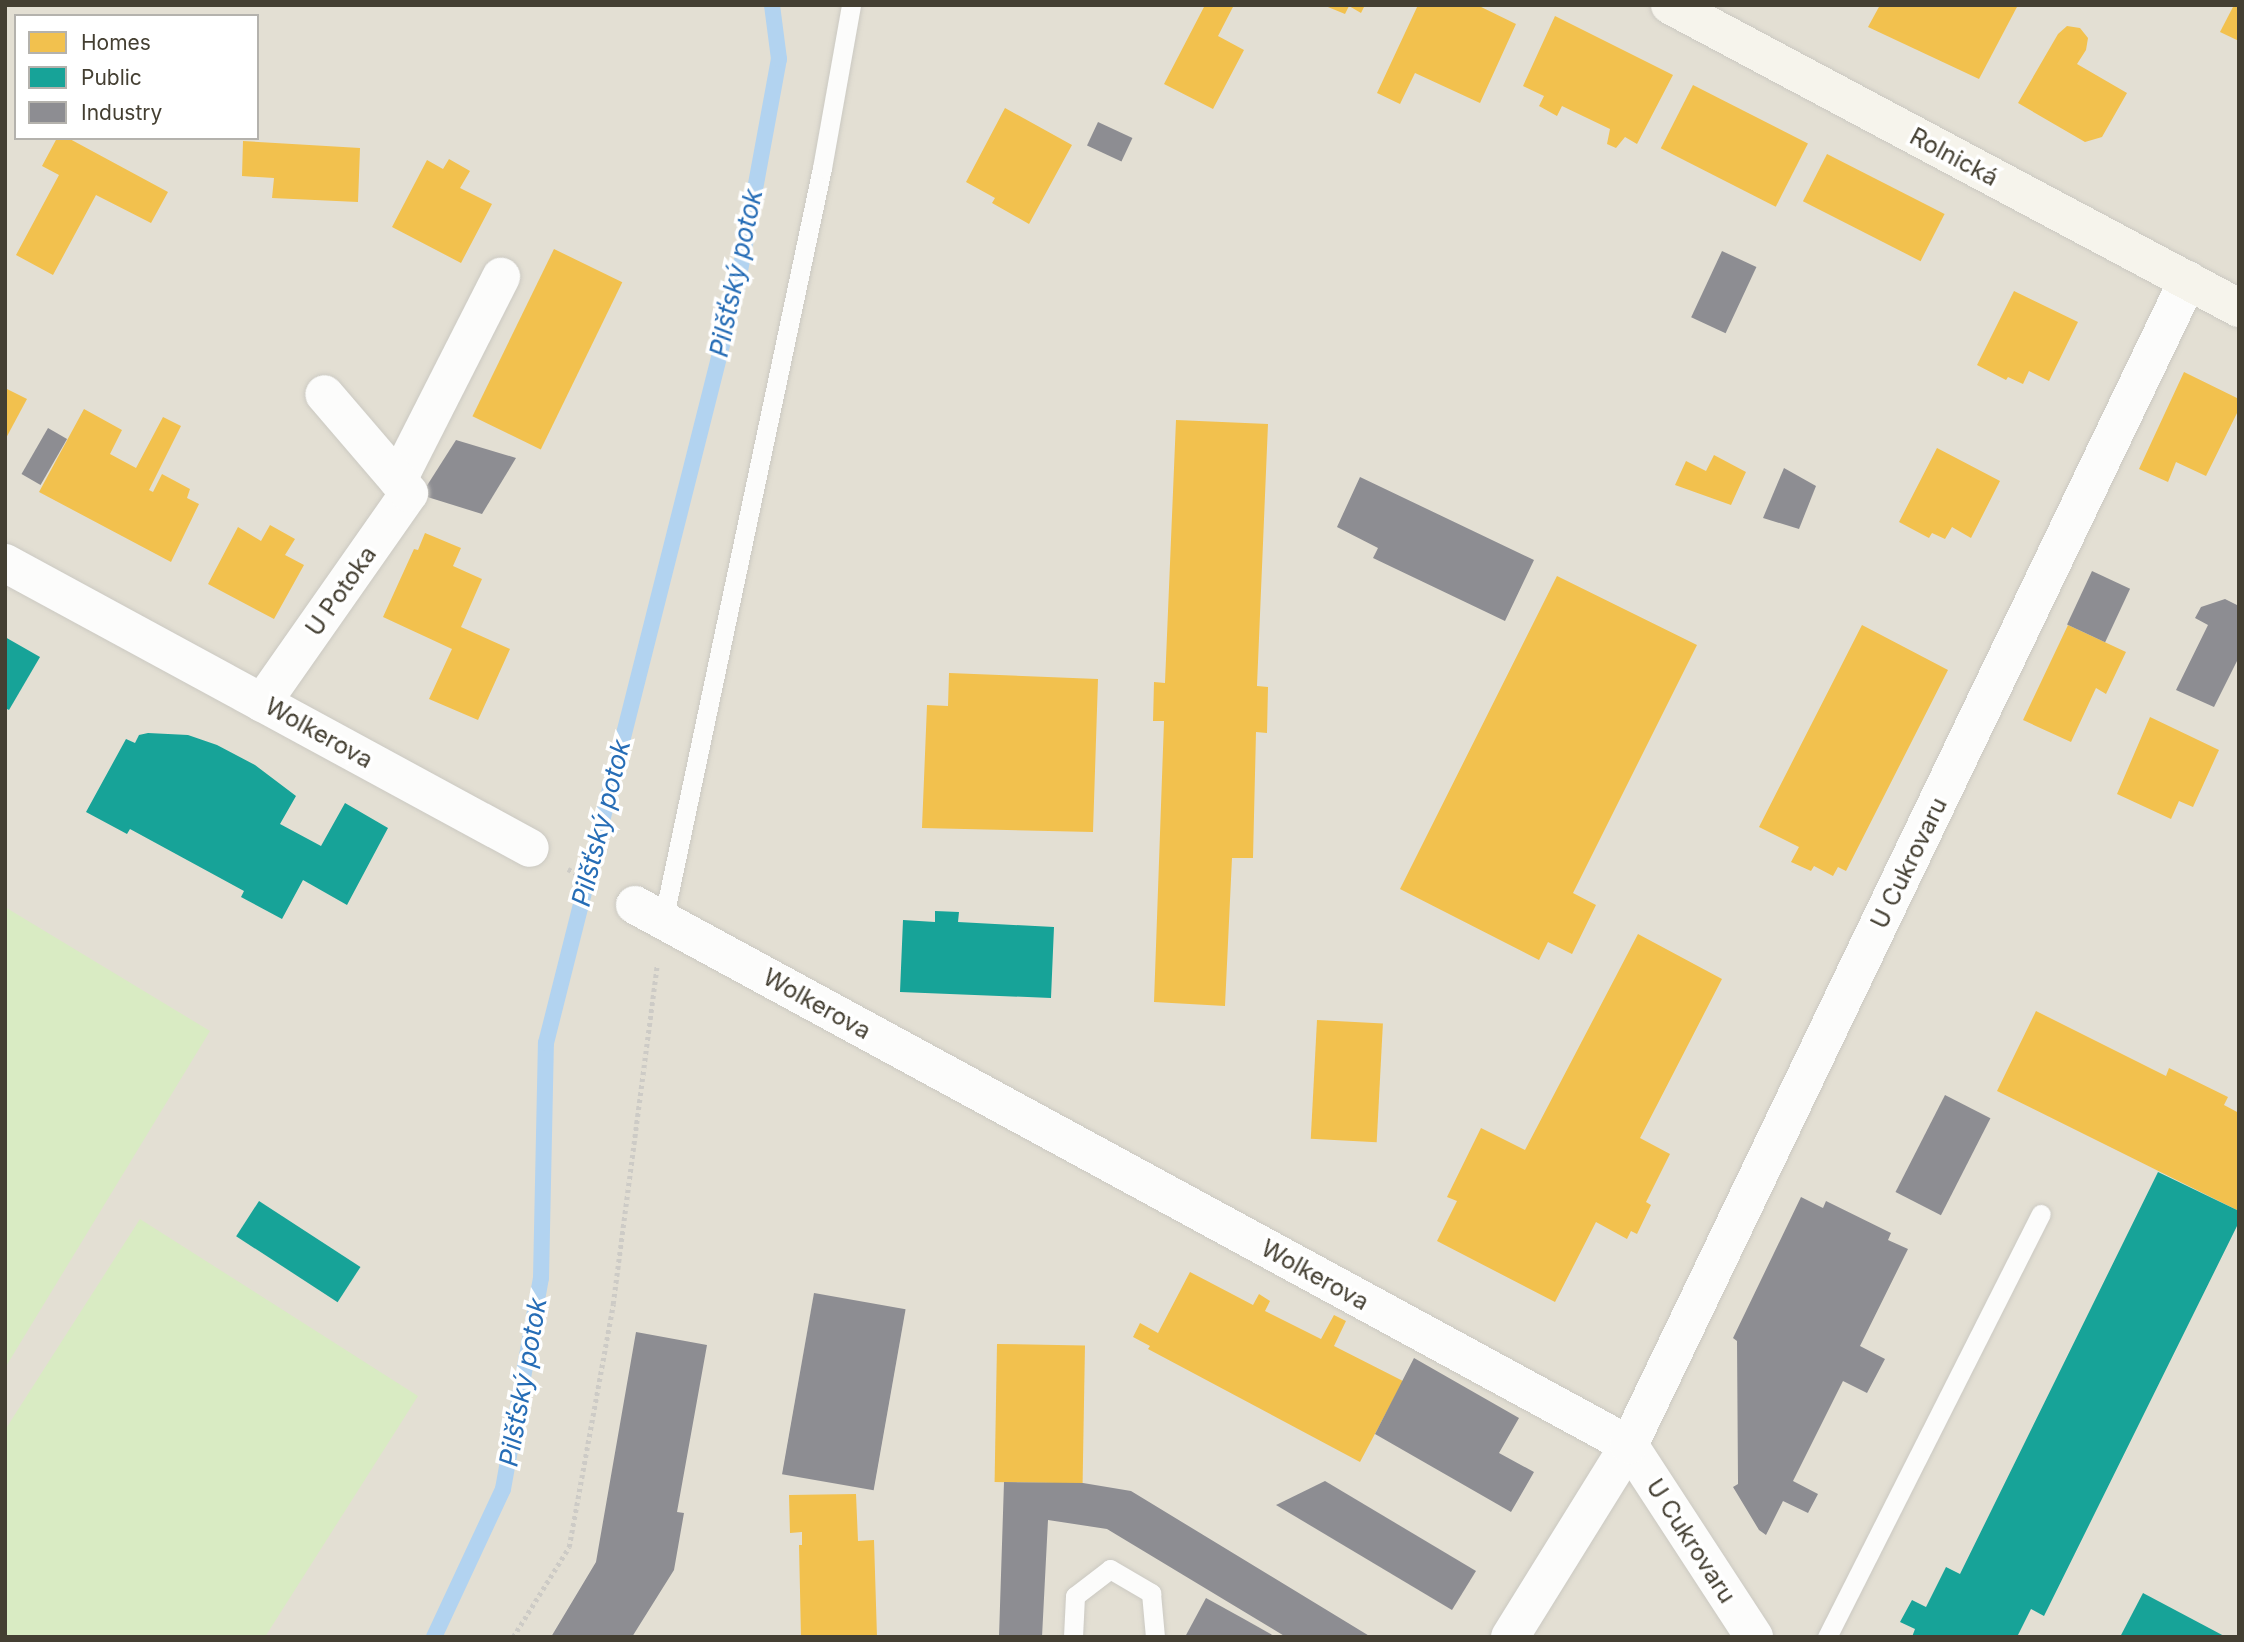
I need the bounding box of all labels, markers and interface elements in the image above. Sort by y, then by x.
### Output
legend [14,14,259,140]
text: Homes [81,30,151,55]
text: Public [81,65,142,90]
text: Industry [81,100,162,125]
street label: Rolnická [1905,122,2003,192]
water label: Pilšťský potok [703,186,769,360]
street label: U Potoka [300,541,382,641]
street label: Wolkerova [260,692,378,774]
water label: Pilšťský potok [565,736,637,910]
street label: U Cukrovaru [1865,793,1953,933]
street label: Wolkerova [758,963,876,1045]
street label: Wolkerova [1256,1234,1374,1316]
water label: Pilšťský potok [493,1295,553,1469]
street label: U Cukrovaru [1640,1474,1742,1608]

